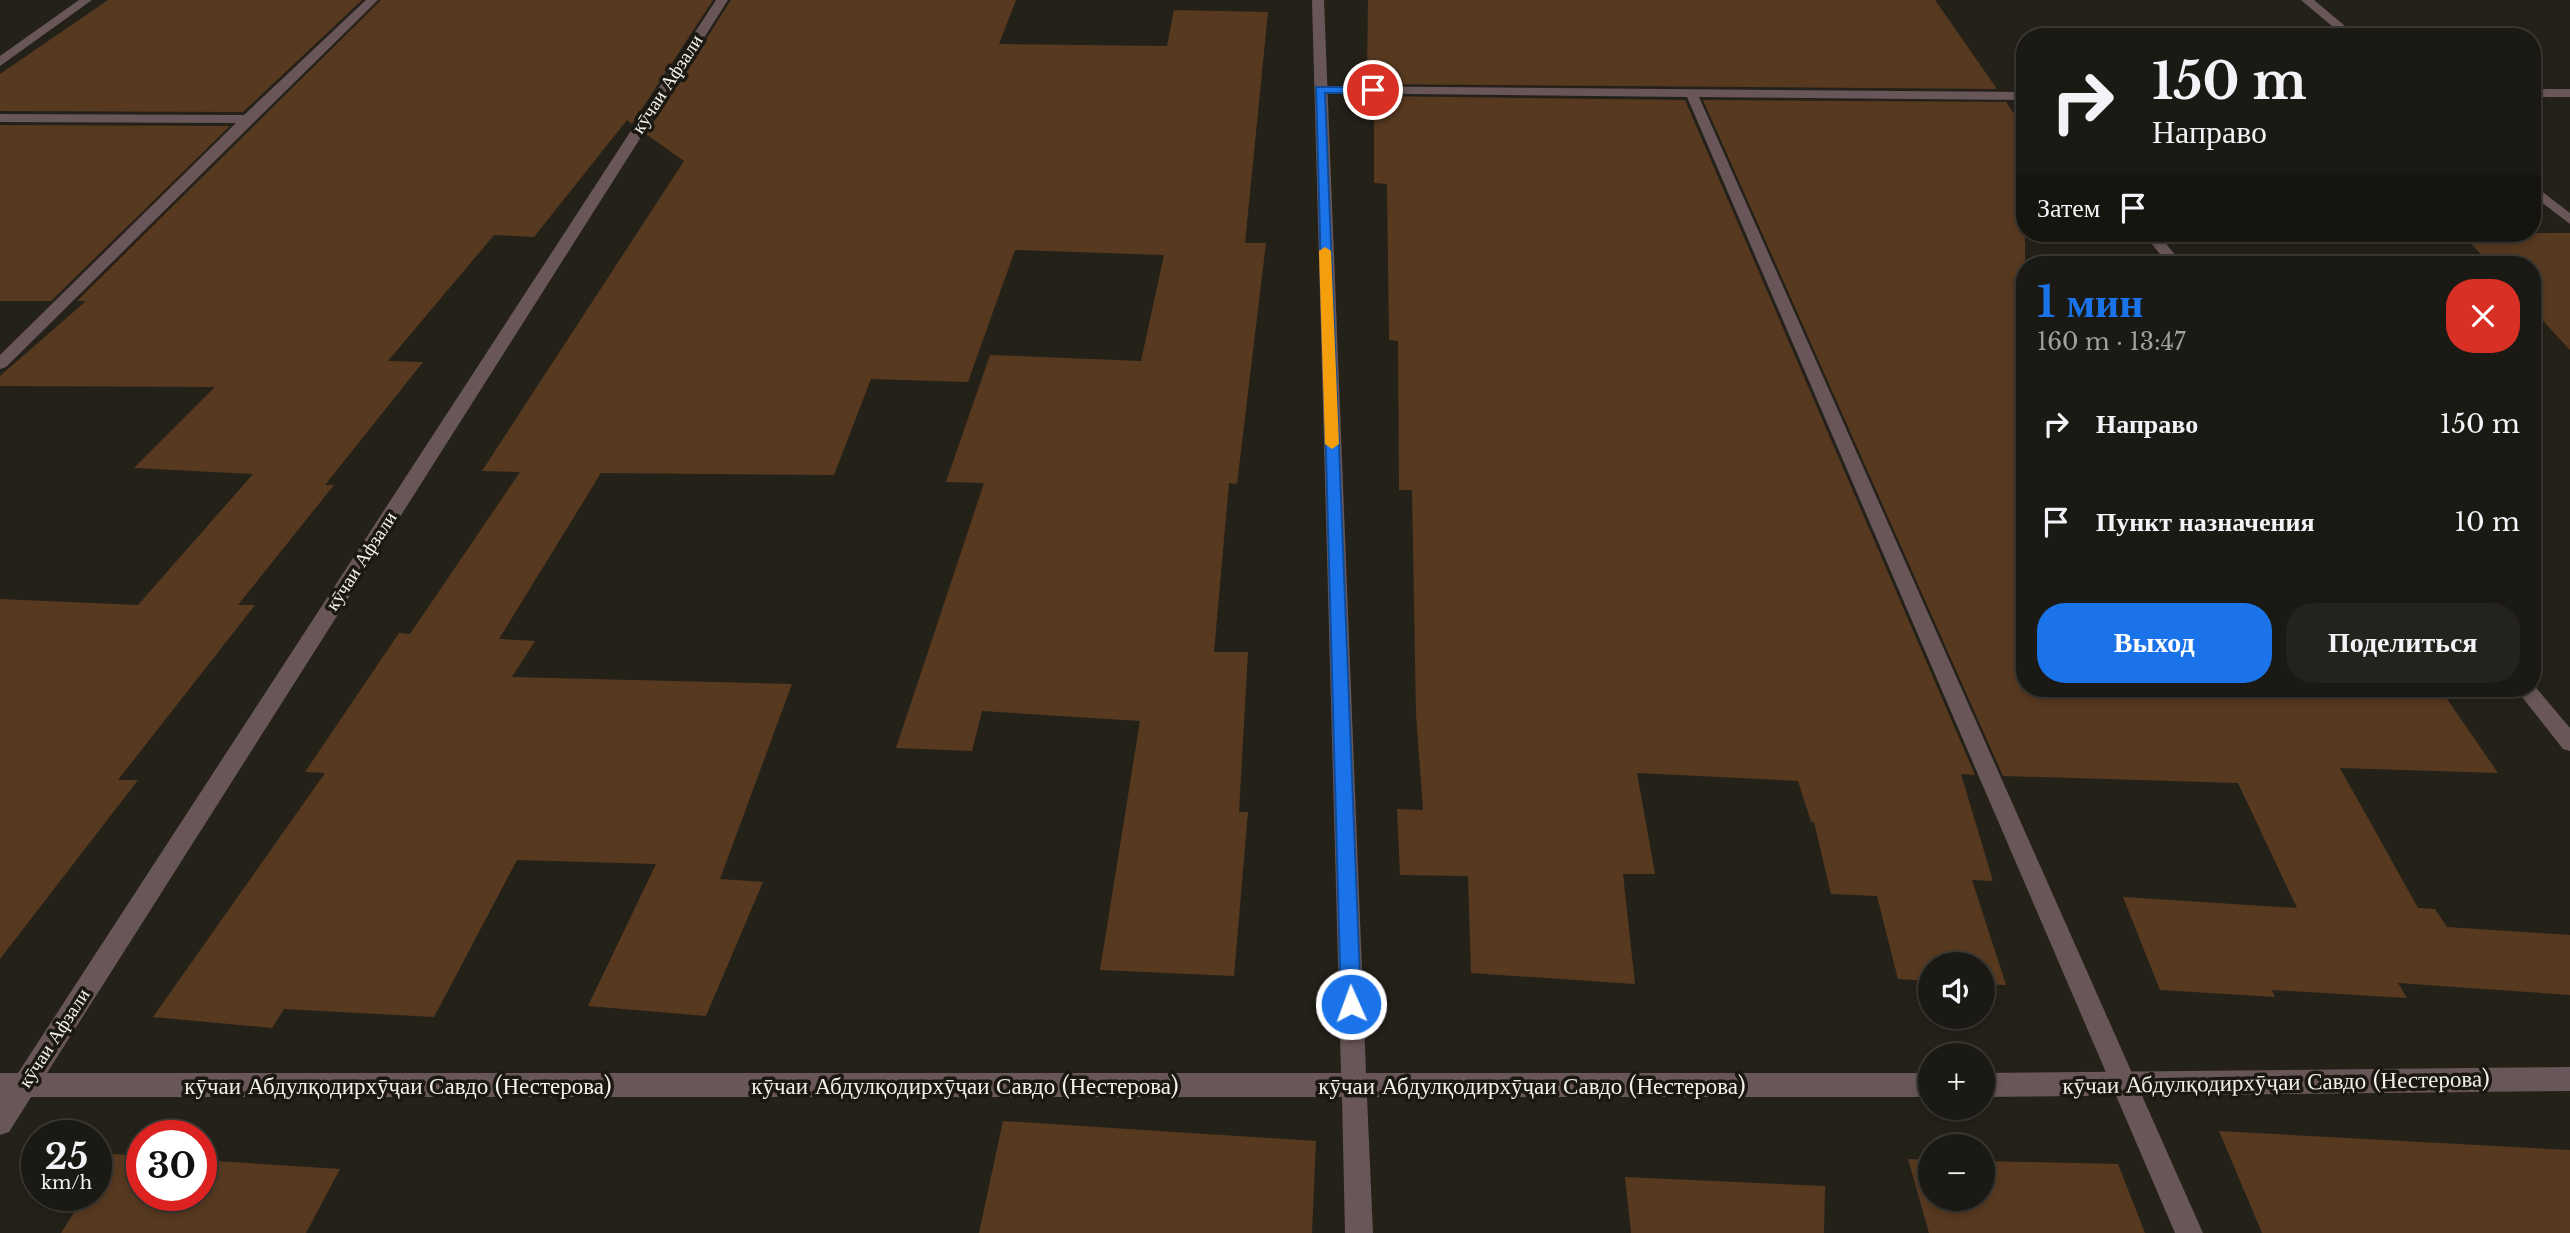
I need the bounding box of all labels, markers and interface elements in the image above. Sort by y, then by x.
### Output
street label: кӯчаи Афзали [626,30,708,138]
text: 150 m [2152,51,2307,112]
icon: right [2037,56,2128,147]
pin [1343,60,1403,120]
icon: arrive [1354,71,1392,109]
text: Направо [2152,112,2267,152]
icon: arrive [2114,189,2152,227]
text: Затем [2037,192,2100,224]
text: 1 мин [2037,276,2144,328]
button: close [2446,279,2520,353]
text: 160 m · 13:47 [2037,328,2186,356]
icon: right [2037,405,2075,443]
text: Направо [2096,408,2198,440]
text: 150 m [2440,408,2520,440]
icon: arrive [2037,503,2075,541]
text: Пункт назначения [2096,506,2314,538]
text: 10 m [2454,506,2520,538]
street label: кӯчаи Афзали [320,507,402,615]
button: Выход [2037,603,2272,683]
button: Поделиться [2286,603,2520,683]
map controls [1918,952,1995,1211]
button: sound [1918,952,1995,1029]
position arrow [1314,967,1388,1041]
street label: кӯчаи Афзали [13,984,95,1092]
button: + [1918,1043,1995,1120]
street label: кӯчаи Абдулқодирхӯҷаи Савдо (Нестерова) [2062,1064,2490,1100]
street label: кӯчаи Абдулқодирхӯҷаи Савдо (Нестерова) [184,1072,612,1100]
street label: кӯчаи Абдулқодирхӯҷаи Савдо (Нестерова) [751,1072,1179,1100]
street label: кӯчаи Абдулқодирхӯҷаи Савдо (Нестерова) [1318,1072,1746,1100]
speed limit sign: 30 [126,1120,217,1211]
button: − [1918,1134,1995,1211]
text: 25 [45,1135,88,1178]
text: km/h [41,1172,92,1194]

